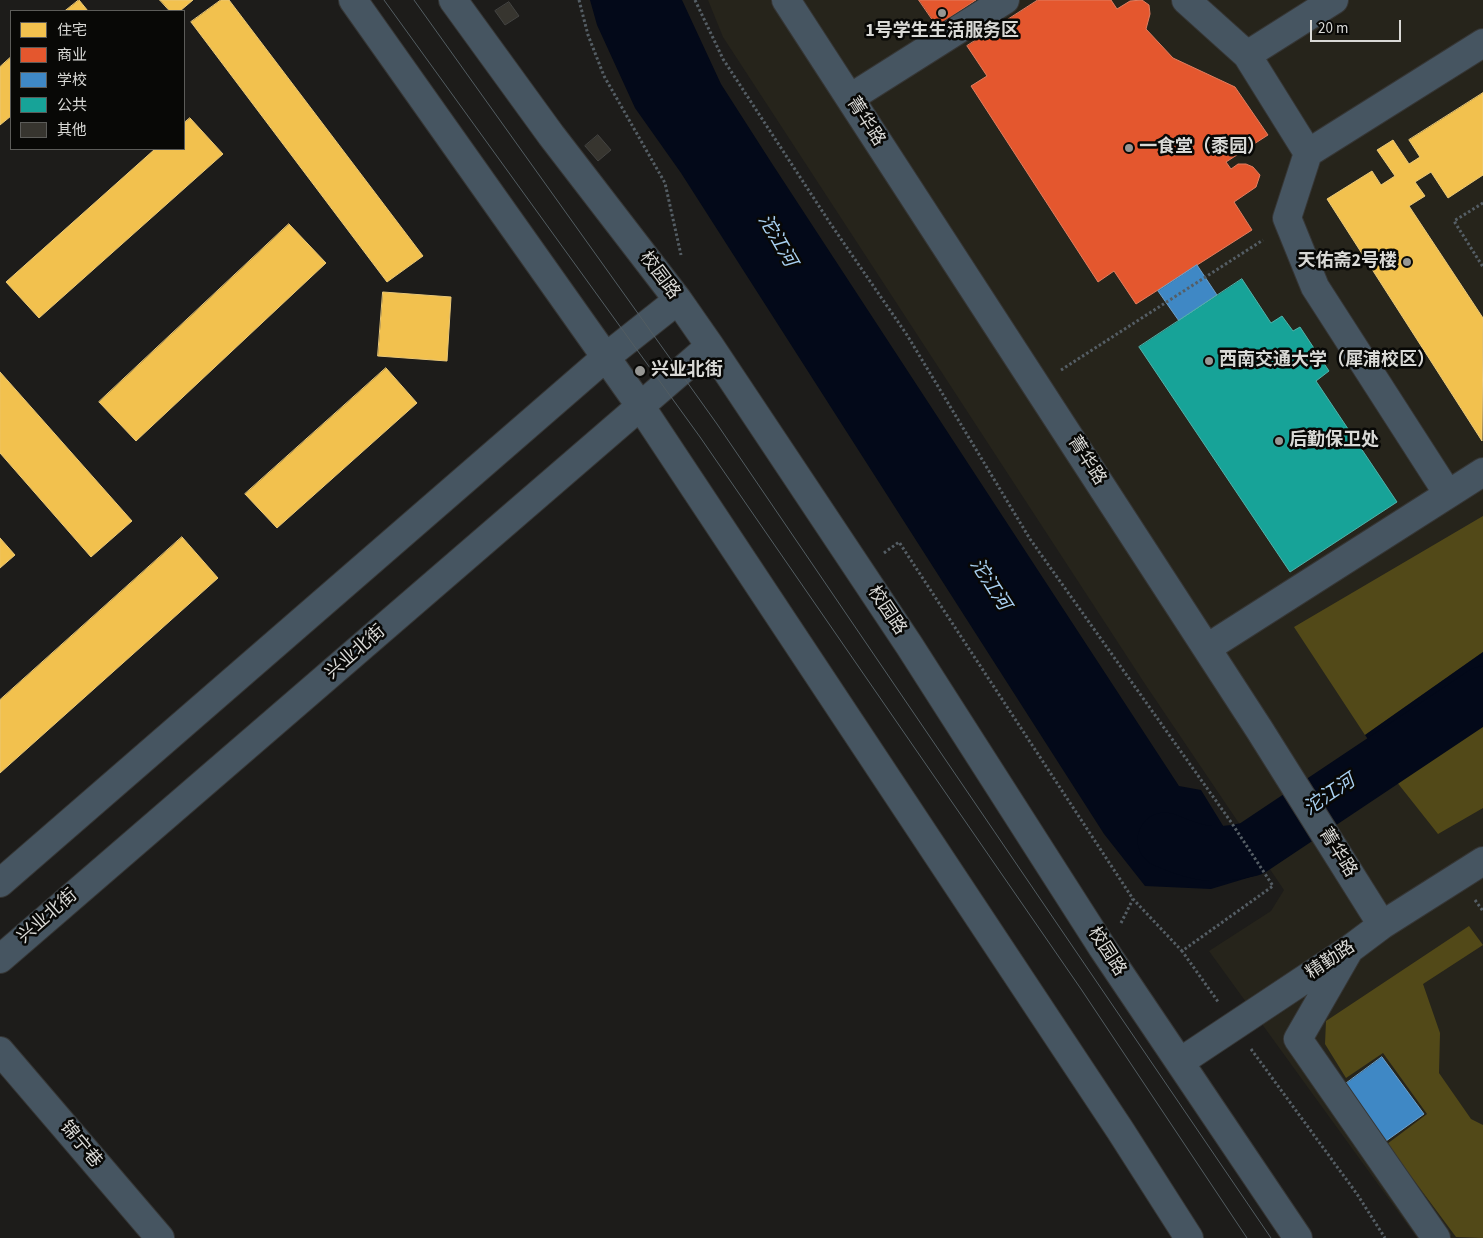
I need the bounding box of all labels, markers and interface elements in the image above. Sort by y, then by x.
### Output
marker: 1号学生生活服务区 [936,7,948,19]
legend [10,10,185,150]
scale bar [1313,10,1404,42]
text: 20 m [1318,18,1348,39]
text: 住宅 [57,20,87,41]
place label: 1号学生生活服务区 [865,21,1019,43]
text: 商业 [57,45,87,66]
text: 学校 [57,70,87,91]
street label: 菁华路 [841,93,889,151]
text: 公共 [57,95,87,116]
text: 其他 [57,120,87,141]
place label: 一食堂（黍园） [1139,137,1265,159]
marker: 一食堂（黍园） [1123,142,1135,154]
water label: 沱江河 [752,211,800,271]
street label: 校园路 [634,248,684,304]
place label: 天佑斋2号楼 [1297,251,1397,273]
marker: 天佑斋2号楼 [1401,256,1413,268]
place label: 西南交通大学（犀浦校区） [1219,350,1435,372]
marker: 西南交通大学（犀浦校区） [1203,355,1215,367]
place label: 兴业北街 [651,360,723,382]
marker: 兴业北街 [633,364,647,378]
place label: 后勤保卫处 [1289,430,1379,452]
street label: 菁华路 [1062,432,1110,490]
marker: 后勤保卫处 [1273,435,1285,447]
water label: 沱江河 [964,555,1014,615]
street label: 校园路 [862,583,910,639]
street label: 兴业北街 [322,621,390,685]
water label: 沱江河 [1300,771,1360,821]
street label: 菁华路 [1314,824,1360,882]
street label: 兴业北街 [14,885,82,949]
street label: 校园路 [1082,923,1130,981]
street label: 精勤路 [1303,937,1359,985]
street label: 锦宁巷 [54,1117,106,1173]

